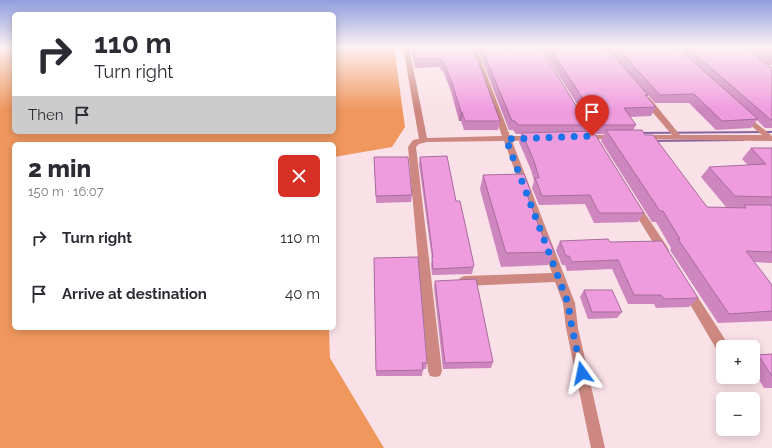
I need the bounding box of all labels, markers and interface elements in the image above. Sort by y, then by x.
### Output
text: 110 m [94,27,172,60]
icon: right [28,28,80,80]
text: Turn right [94,61,173,82]
pin [575,95,609,136]
icon: arrive [581,101,603,123]
icon: arrive [71,104,93,126]
text: Then [28,106,63,124]
text: 2 min [28,154,91,183]
button: close [278,155,320,197]
text: 150 m · 16:07 [28,184,104,199]
icon: right [28,227,50,249]
text: Turn right [62,229,132,247]
text: 110 m [280,229,320,247]
icon: arrive [28,283,50,305]
text: Arrive at destination [62,285,207,303]
text: 40 m [285,285,320,303]
map controls [716,340,760,436]
button: + [716,340,760,384]
position arrow [561,352,603,394]
button: − [716,392,760,436]

